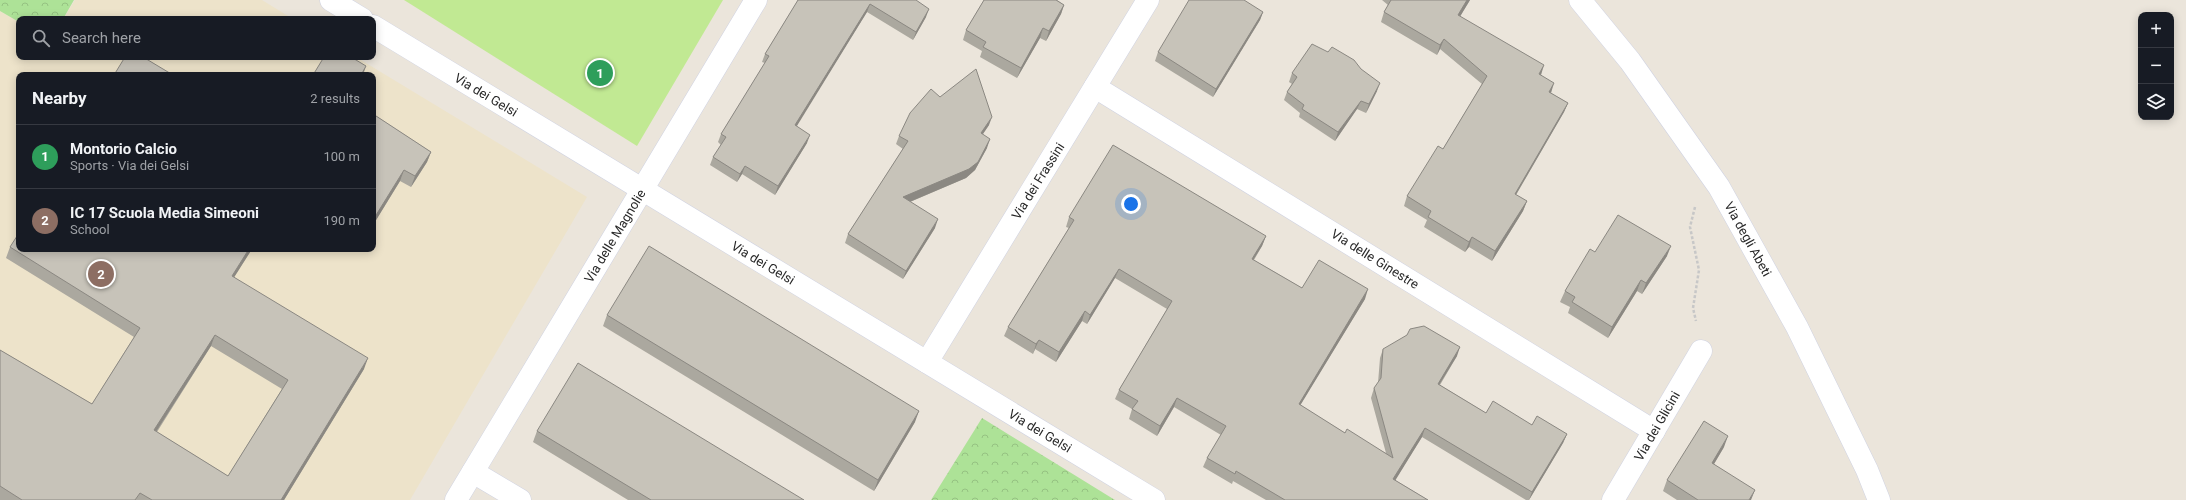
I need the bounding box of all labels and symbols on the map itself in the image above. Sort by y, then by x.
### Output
pin: 1 [587,58,613,88]
street label: Via dei Gelsi [452,70,520,120]
street label: Via dei Frassini [1008,140,1068,222]
street label: Via delle Magnolie [581,187,649,285]
your location [1121,194,1141,214]
street label: Via degli Abeti [1721,199,1775,279]
street label: Via delle Ginestre [1328,226,1422,292]
street label: Via dei Gelsi [729,238,797,288]
pin: 2 [88,259,114,289]
street label: Via dei Glicini [1631,389,1683,463]
street label: Via dei Gelsi [1006,406,1074,456]

